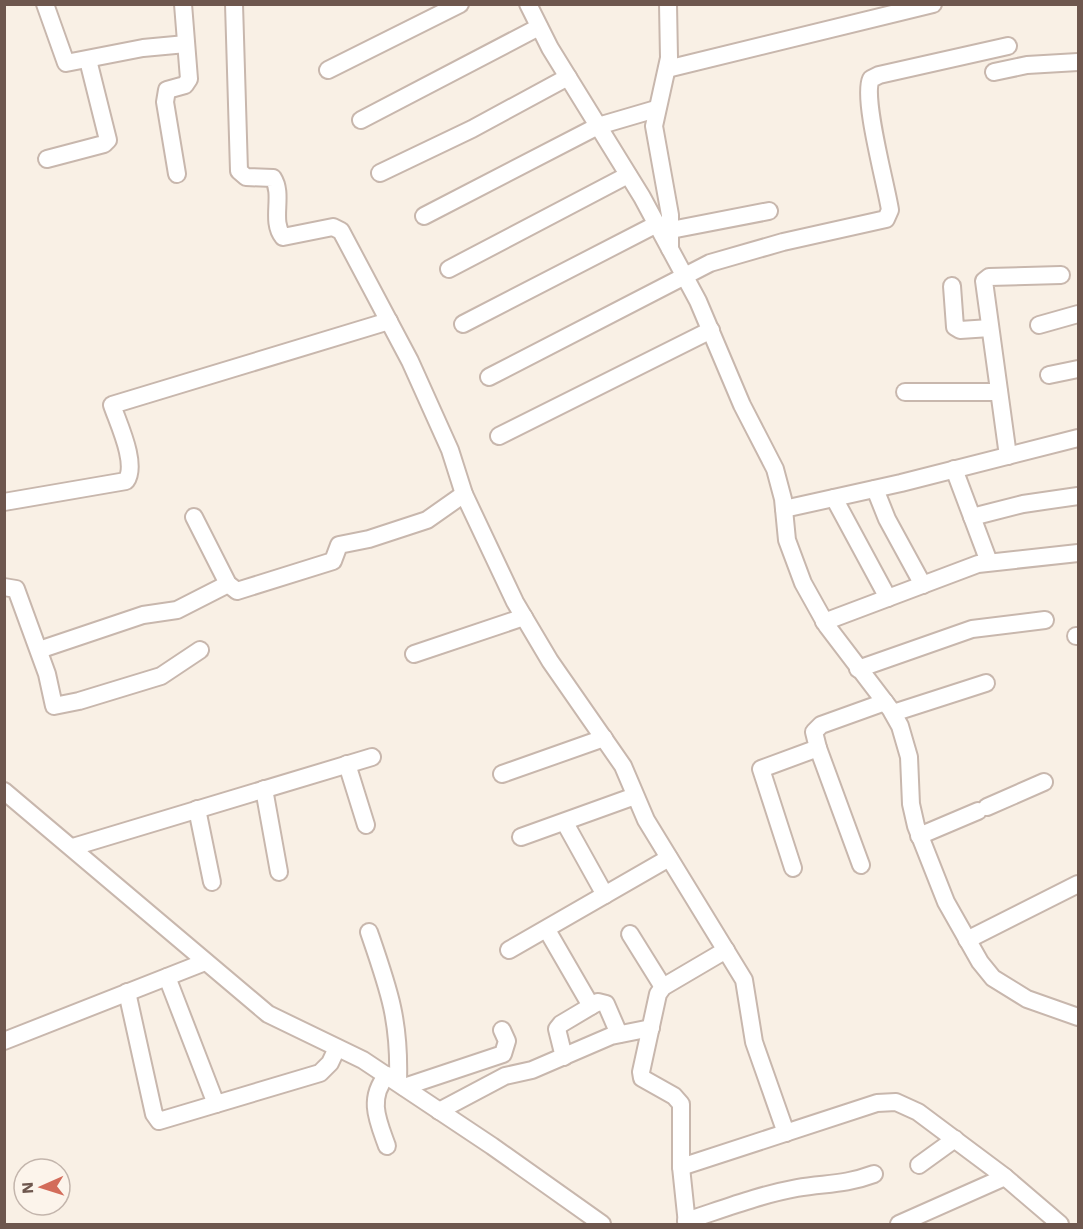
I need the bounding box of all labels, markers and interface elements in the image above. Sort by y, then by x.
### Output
north arrow [12,1157,72,1217]
text: N [18,1181,37,1194]

